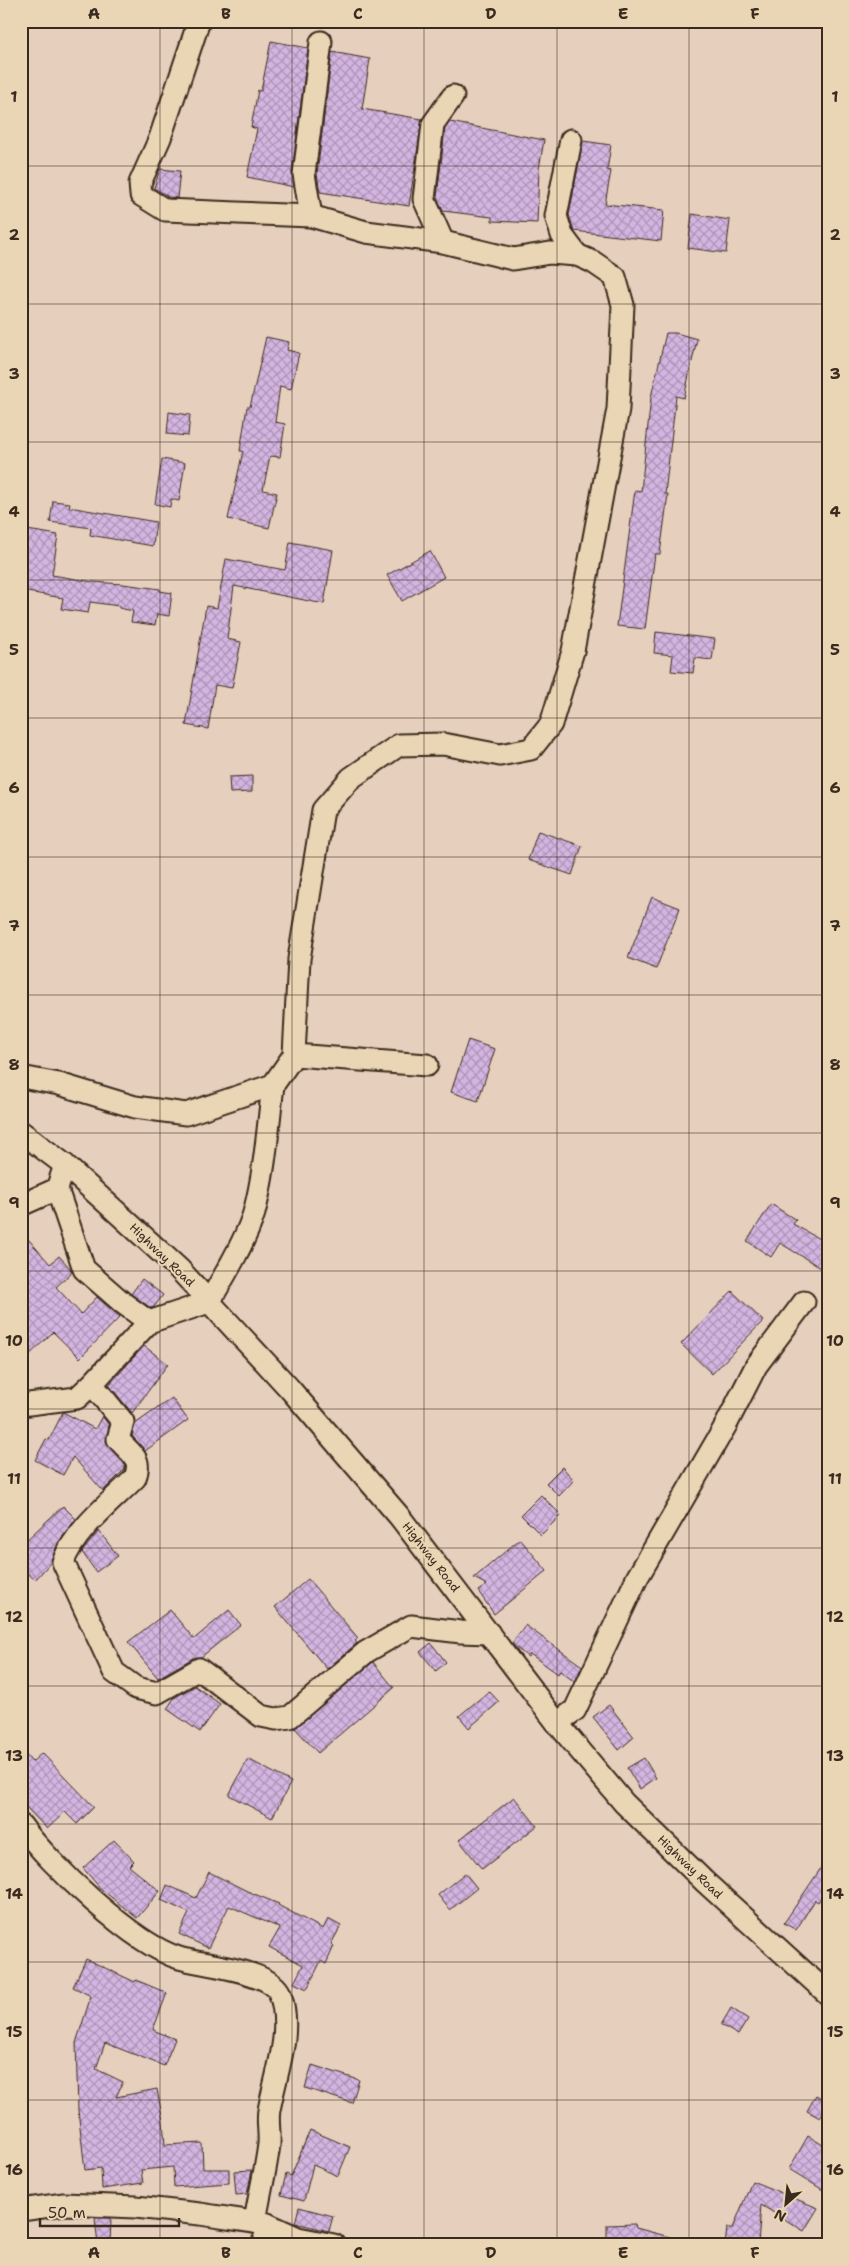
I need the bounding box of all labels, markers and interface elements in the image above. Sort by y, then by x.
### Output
text: A [88,3,100,24]
text: B [221,3,231,24]
text: C [353,3,363,24]
text: D [485,3,497,24]
text: E [618,3,628,24]
text: F [750,3,760,24]
text: 1 [10,86,18,107]
text: 1 [831,86,839,107]
text: 2 [8,224,20,245]
text: 2 [829,224,841,245]
text: 3 [8,363,20,384]
text: 3 [829,363,841,384]
text: 4 [8,501,20,522]
text: 4 [829,501,841,522]
text: 5 [9,639,19,660]
text: 5 [830,639,840,660]
text: 6 [8,777,20,798]
text: 6 [829,777,841,798]
text: 7 [8,915,20,936]
text: 7 [829,915,841,936]
text: 8 [8,1054,20,1075]
text: 8 [829,1054,841,1075]
text: 9 [8,1192,20,1213]
text: 9 [829,1192,841,1213]
street label: Highway Road [126,1220,198,1291]
text: 10 [5,1330,23,1351]
text: 10 [826,1330,844,1351]
text: 11 [7,1468,21,1489]
text: 11 [828,1468,842,1489]
street label: Highway Road [399,1519,464,1596]
text: 12 [5,1606,23,1627]
text: 12 [826,1606,844,1627]
text: 13 [5,1745,23,1766]
text: 13 [826,1745,844,1766]
street label: Highway Road [654,1832,726,1903]
text: 14 [5,1883,23,1904]
text: 14 [826,1883,844,1904]
text: 15 [5,2021,23,2042]
text: 15 [826,2021,844,2042]
text: 16 [5,2159,23,2180]
text: 16 [826,2159,844,2180]
north arrow [762,2178,812,2228]
scale bar [40,2196,179,2228]
text: 50 m [48,2203,86,2223]
text: N [771,2205,789,2226]
text: A [88,2242,100,2263]
text: B [221,2242,231,2263]
text: C [353,2242,363,2263]
text: D [485,2242,497,2263]
text: E [618,2242,628,2263]
text: F [750,2242,760,2263]

